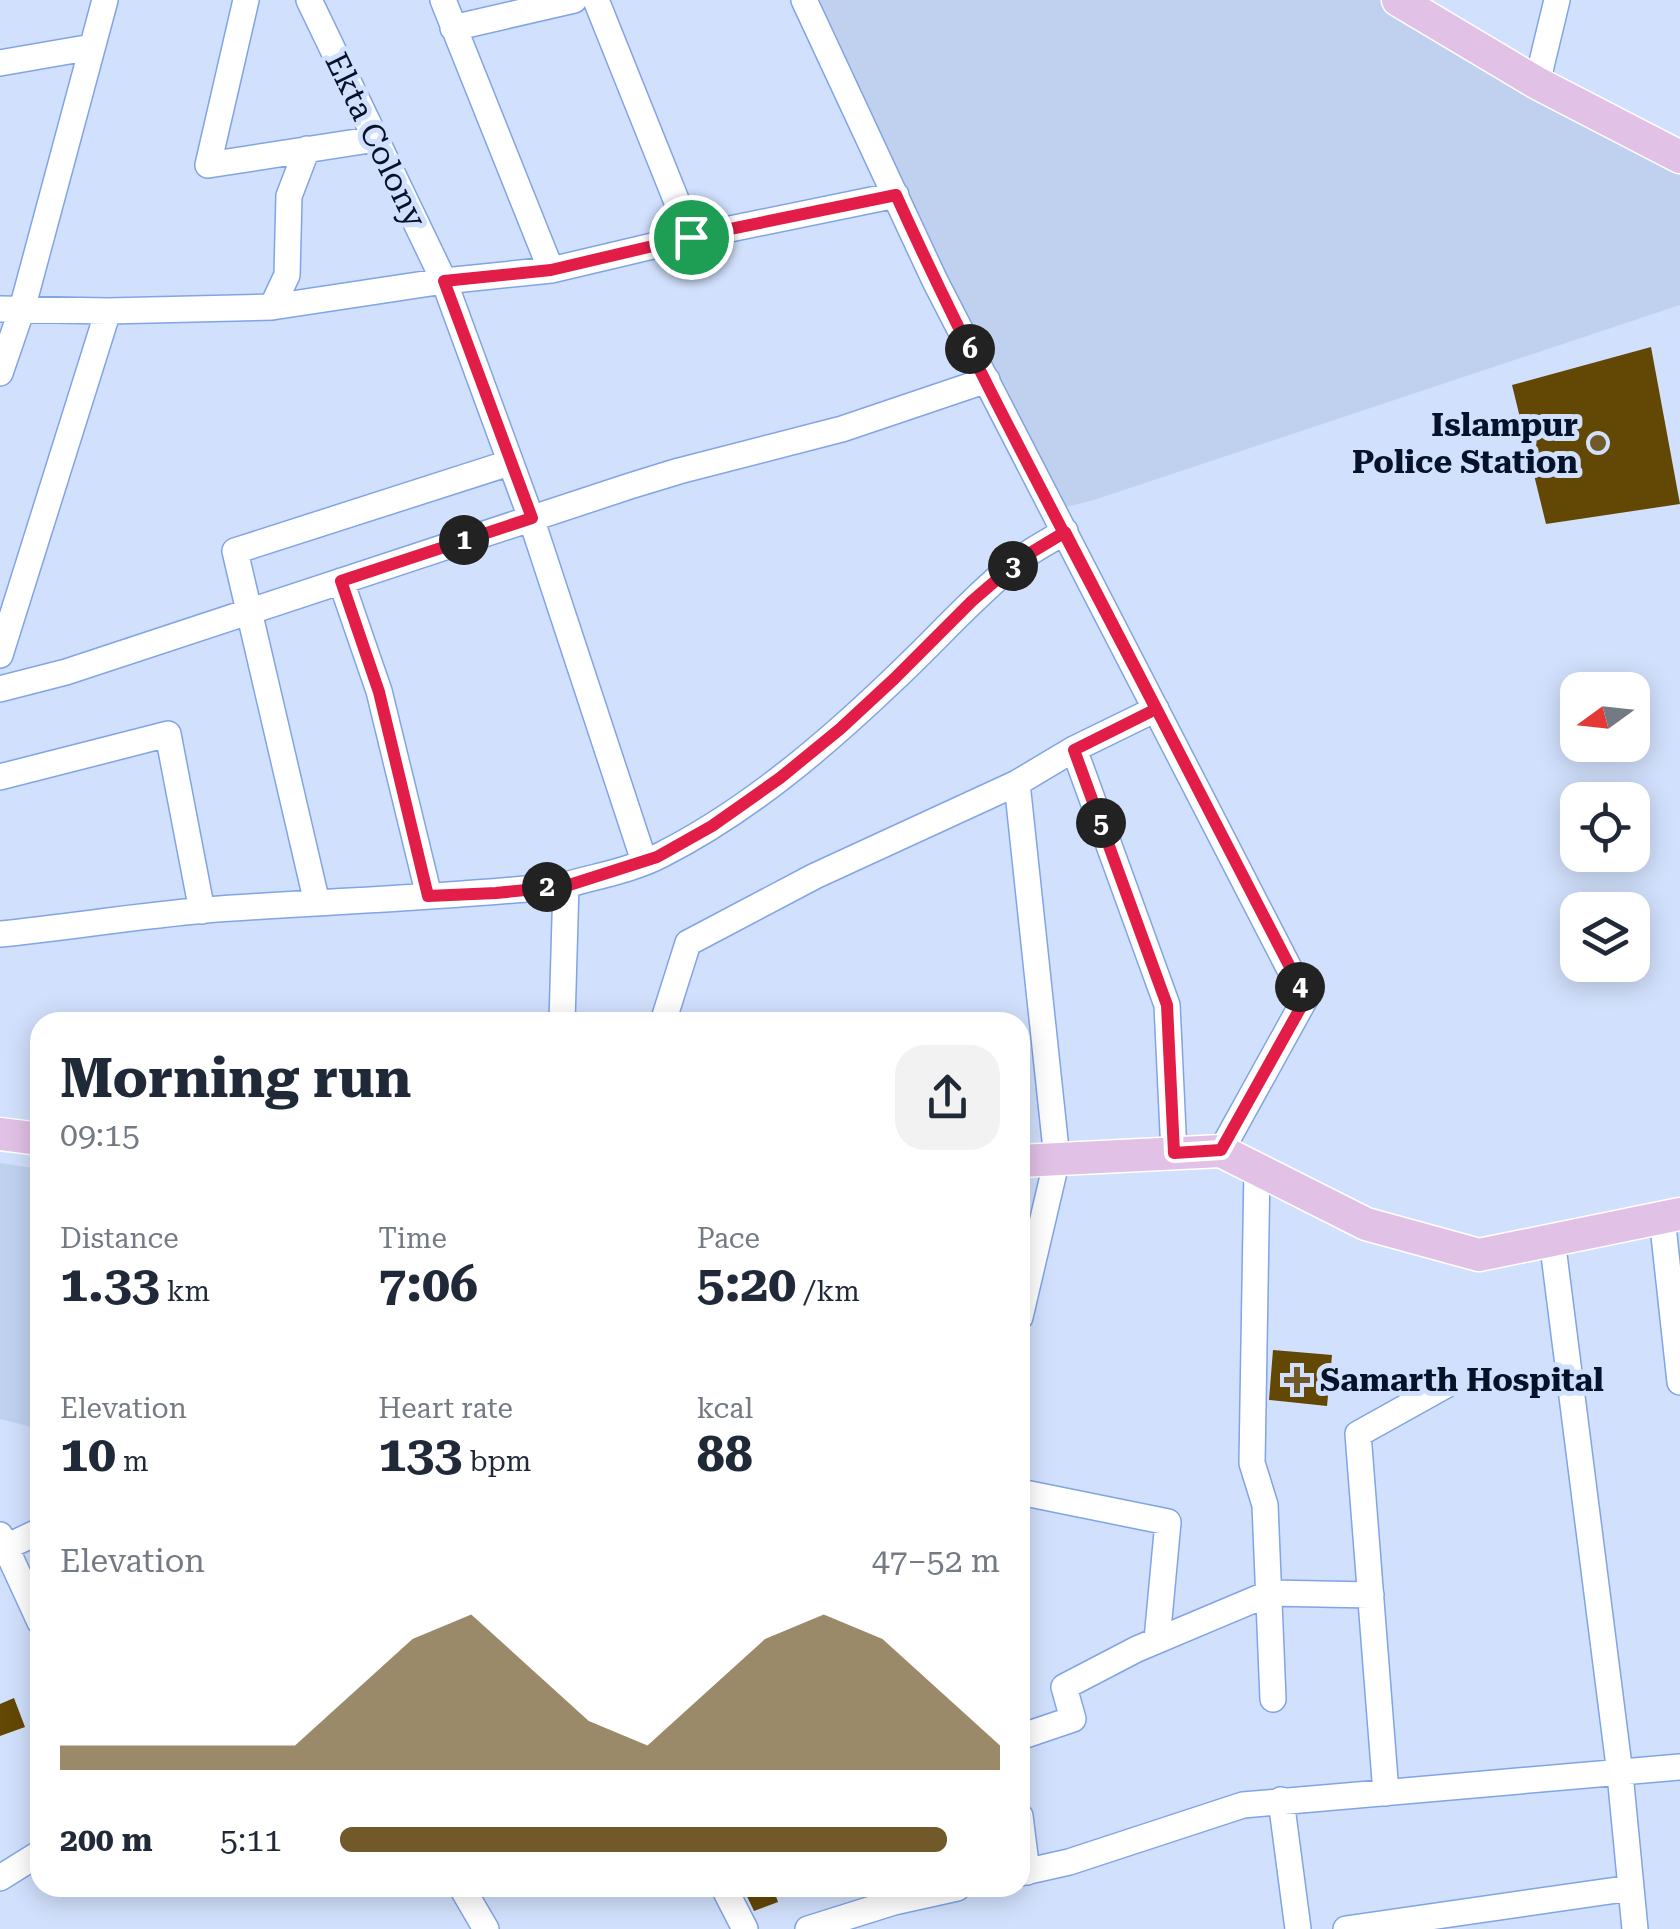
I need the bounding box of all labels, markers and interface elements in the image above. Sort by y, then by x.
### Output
street label: Ekta Colony [317,46,435,234]
pin [649,195,734,280]
icon: arrive [664,210,719,265]
pin: 6 [945,324,995,374]
text: 6 [962,332,978,365]
place label: Islampur Police Station [1352,406,1578,481]
marker: Islampur Police Station [1587,432,1609,454]
pin: 1 [439,515,489,565]
text: 1 [456,523,472,556]
pin: 3 [988,541,1038,591]
text: 3 [1005,549,1021,582]
north arrow [1560,672,1650,762]
map controls [1560,672,1650,982]
button: locate [1560,782,1650,872]
pin: 5 [1076,798,1126,848]
text: 5 [1093,806,1109,839]
pin: 2 [522,862,572,912]
text: 2 [539,870,555,903]
button: layers [1560,892,1650,982]
pin: 4 [1275,962,1325,1012]
text: 4 [1292,970,1308,1003]
button: share [895,1045,1000,1150]
text: Morning run [60,1046,411,1110]
text: 09:15 [60,1116,140,1154]
text: Distance [60,1222,179,1255]
text: Time [378,1222,447,1255]
text: Pace [697,1222,760,1255]
text: 1.33 [60,1255,160,1313]
text: 7:06 [378,1255,478,1313]
text: 5:20 [697,1255,796,1313]
text: km [160,1275,210,1308]
text: /km [796,1275,860,1308]
place label: Samarth Hospital [1320,1361,1604,1399]
marker: Samarth Hospital [1284,1367,1310,1393]
text: Elevation [60,1392,187,1425]
text: Heart rate [378,1392,513,1425]
text: kcal [697,1392,753,1425]
text: 10 [60,1425,116,1483]
text: 133 [378,1425,462,1483]
text: 88 [697,1425,753,1483]
text: m [116,1445,149,1478]
text: bpm [462,1445,531,1478]
text: Elevation [60,1542,205,1580]
text: 47–52 m [872,1542,1000,1580]
text: 200 m [60,1821,153,1859]
text: 5:11 [220,1821,282,1859]

